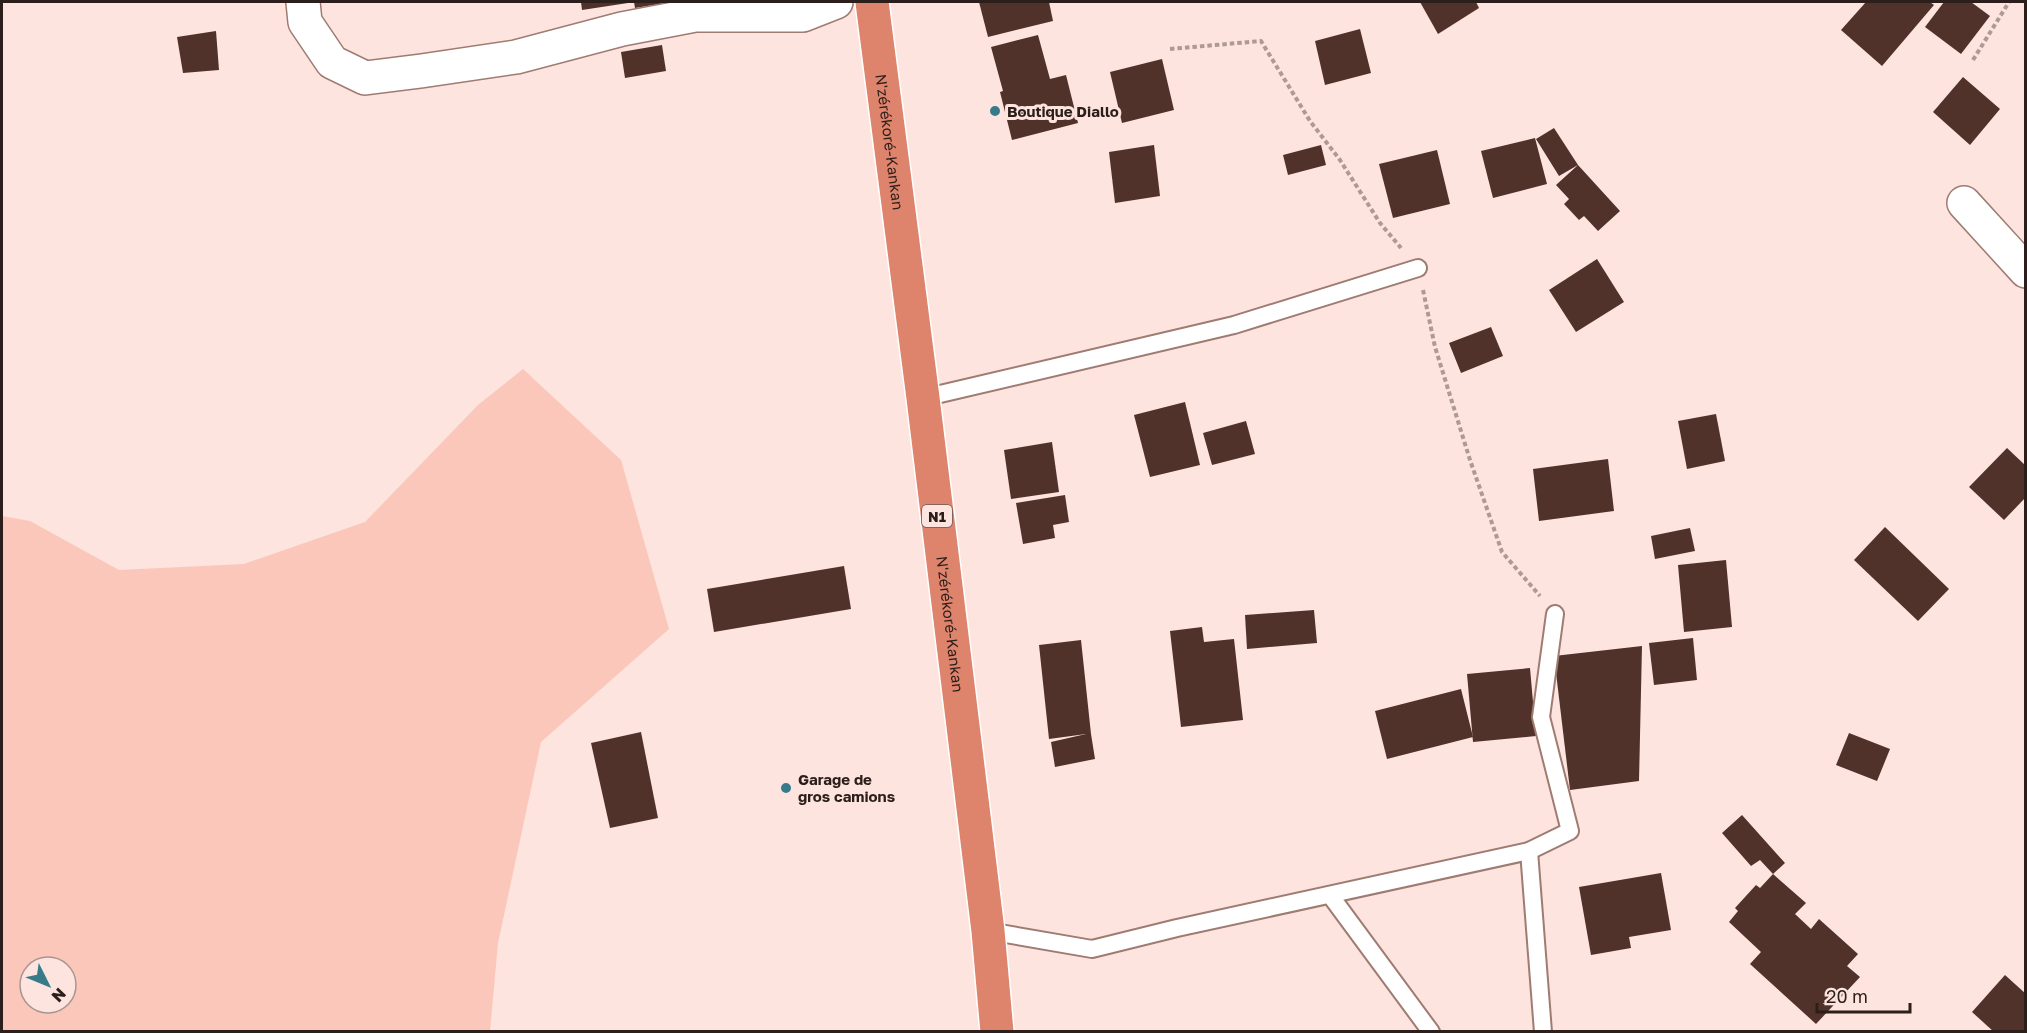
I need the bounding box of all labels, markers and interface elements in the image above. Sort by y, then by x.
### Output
street label: N'zérékoré-Kankan [872,73,908,211]
place label: Boutique Diallo [1007,102,1119,120]
marker: Boutique Diallo [988,104,1002,118]
road number: N1 [922,505,952,527]
street label: N'zérékoré-Kankan [933,555,968,693]
place label: Garage de gros camions [798,770,895,805]
marker: Garage de gros camions [779,781,793,795]
north arrow [18,955,78,1015]
scale bar [1817,976,1910,1014]
text: N [48,984,70,1007]
text: 20 m [1826,985,1868,1007]

